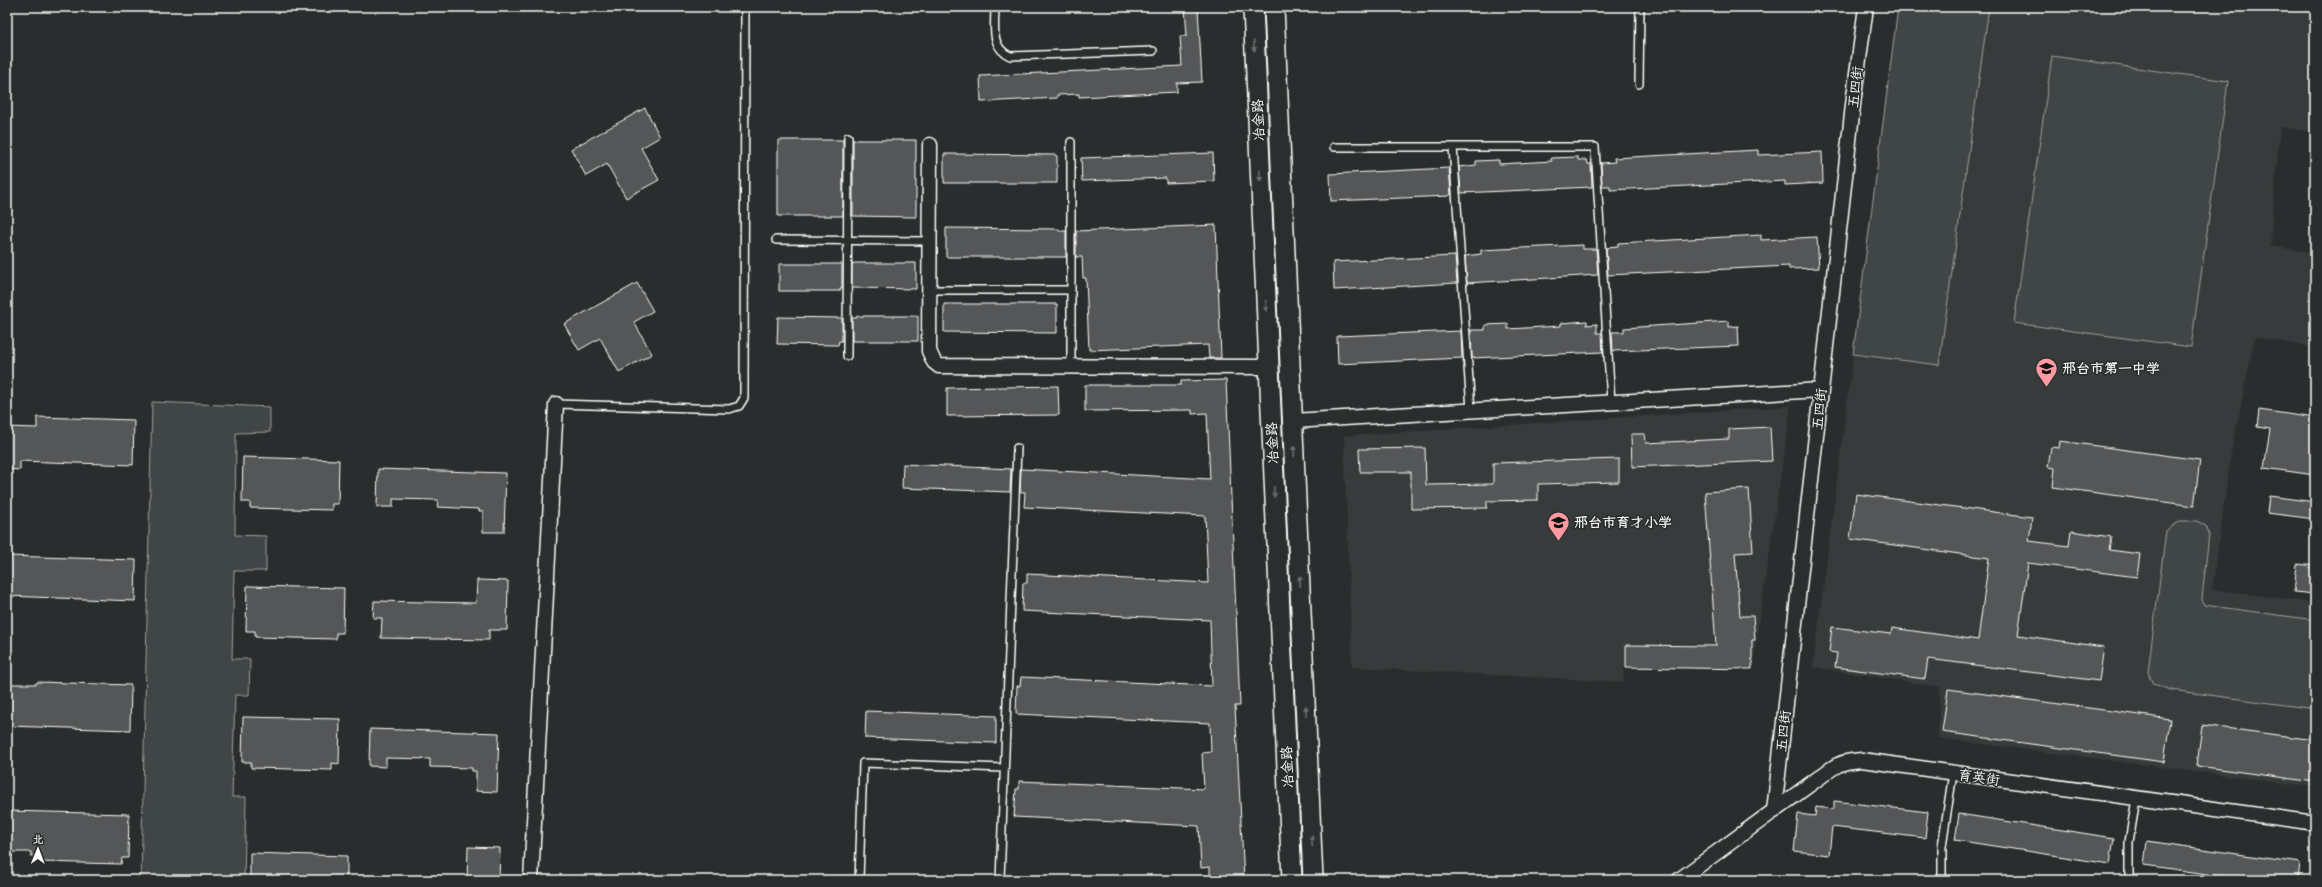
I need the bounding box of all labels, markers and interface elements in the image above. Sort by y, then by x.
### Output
one-way arrow [1251,40,1258,52]
street label: 五四街 [1844,65,1869,109]
street label: 冶金路 [1248,98,1271,141]
one-way arrow [1257,170,1263,183]
one-way arrow [1263,300,1269,313]
school or university icon: 邢台市第一中学 [2034,355,2060,388]
place label: 邢台市第一中学 [2062,359,2160,380]
street label: 五四街 [1808,387,1833,431]
street label: 冶金路 [1262,421,1285,464]
one-way arrow [1291,445,1298,457]
one-way arrow [1271,486,1278,498]
school or university icon: 邢台市育才小学 [1546,509,1572,542]
place label: 邢台市育才小学 [1574,513,1672,534]
one-way arrow [1297,574,1303,587]
one-way arrow [1303,704,1309,717]
street label: 五四街 [1772,709,1797,753]
street label: 冶金路 [1277,745,1300,788]
street label: 育英街 [1957,765,2001,792]
north arrow [18,829,58,869]
text: 北 [33,832,44,848]
one-way arrow [1308,835,1315,847]

